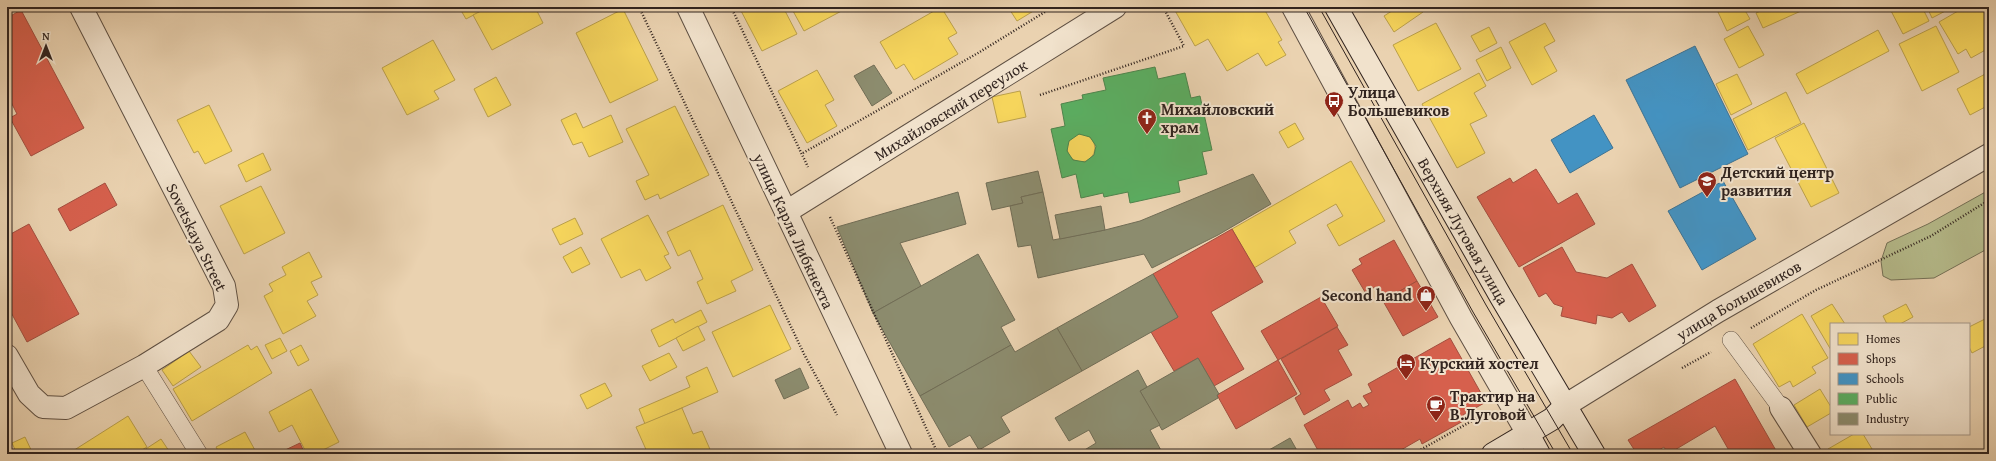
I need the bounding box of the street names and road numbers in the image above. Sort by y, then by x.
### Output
street label: Михайловский переулок [869,52,1032,166]
street label: улица Карла Либкнехта [747,148,841,313]
street label: Верхняя Луговая улица [1412,153,1515,310]
street label: Sovetskaya Street [160,179,234,295]
street label: улица Большевиков [1670,254,1806,347]

